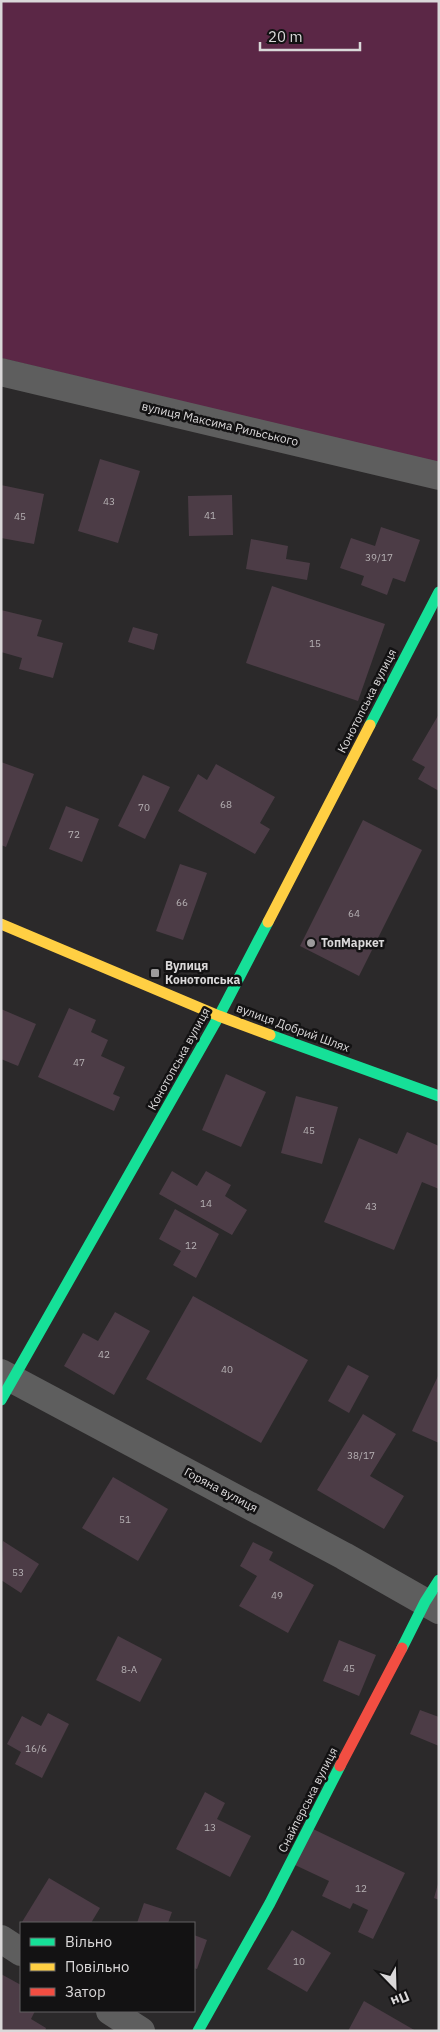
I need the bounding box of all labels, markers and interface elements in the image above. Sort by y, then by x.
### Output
scale bar [260,20,360,52]
text: 20 m [268,27,303,46]
street label: вулиця Максима Рильського [140,398,300,449]
house number: 43 [103,495,115,508]
house number: 41 [204,509,216,522]
house number: 45 [14,510,26,523]
house number: 39/17 [365,551,393,564]
house number: 15 [309,637,321,650]
street label: Конотопська вулиця [334,646,399,755]
house number: 68 [220,798,232,811]
house number: 70 [138,801,150,814]
house number: 72 [68,828,80,841]
house number: 66 [176,896,188,909]
house number: 64 [348,907,360,920]
place label: ТопМаркет [321,935,385,950]
marker: ТопМаркет [305,937,317,949]
place label: Вулиця Конотопська [165,958,240,987]
marker: Вулиця Конотопська [149,967,161,979]
street label: вулиця Добрий Шлях [234,1000,352,1055]
street label: Конотопська вулиця [144,1005,213,1113]
house number: 47 [73,1056,85,1069]
house number: 45 [303,1124,315,1137]
house number: 14 [200,1197,212,1210]
house number: 43 [365,1200,377,1213]
house number: 12 [185,1239,197,1252]
house number: 42 [98,1348,110,1361]
house number: 40 [221,1363,233,1376]
house number: 38/17 [347,1449,375,1462]
street label: Горяна вулиця [182,1464,261,1515]
house number: 51 [119,1513,131,1526]
house number: 53 [12,1566,24,1579]
house number: 49 [271,1589,283,1602]
house number: 45 [343,1662,355,1675]
house number: 8-А [121,1663,138,1676]
house number: 16/6 [25,1742,47,1755]
street label: Снайперська вулиця [274,1745,341,1855]
house number: 13 [204,1821,216,1834]
house number: 12 [355,1882,367,1895]
legend [20,1922,195,2012]
text: Вільно [65,1932,112,1951]
house number: 10 [293,1955,305,1968]
text: Повільно [65,1957,129,1976]
north arrow [370,1962,420,2012]
text: Затор [65,1982,106,2001]
text: Пн [388,1987,412,2011]

